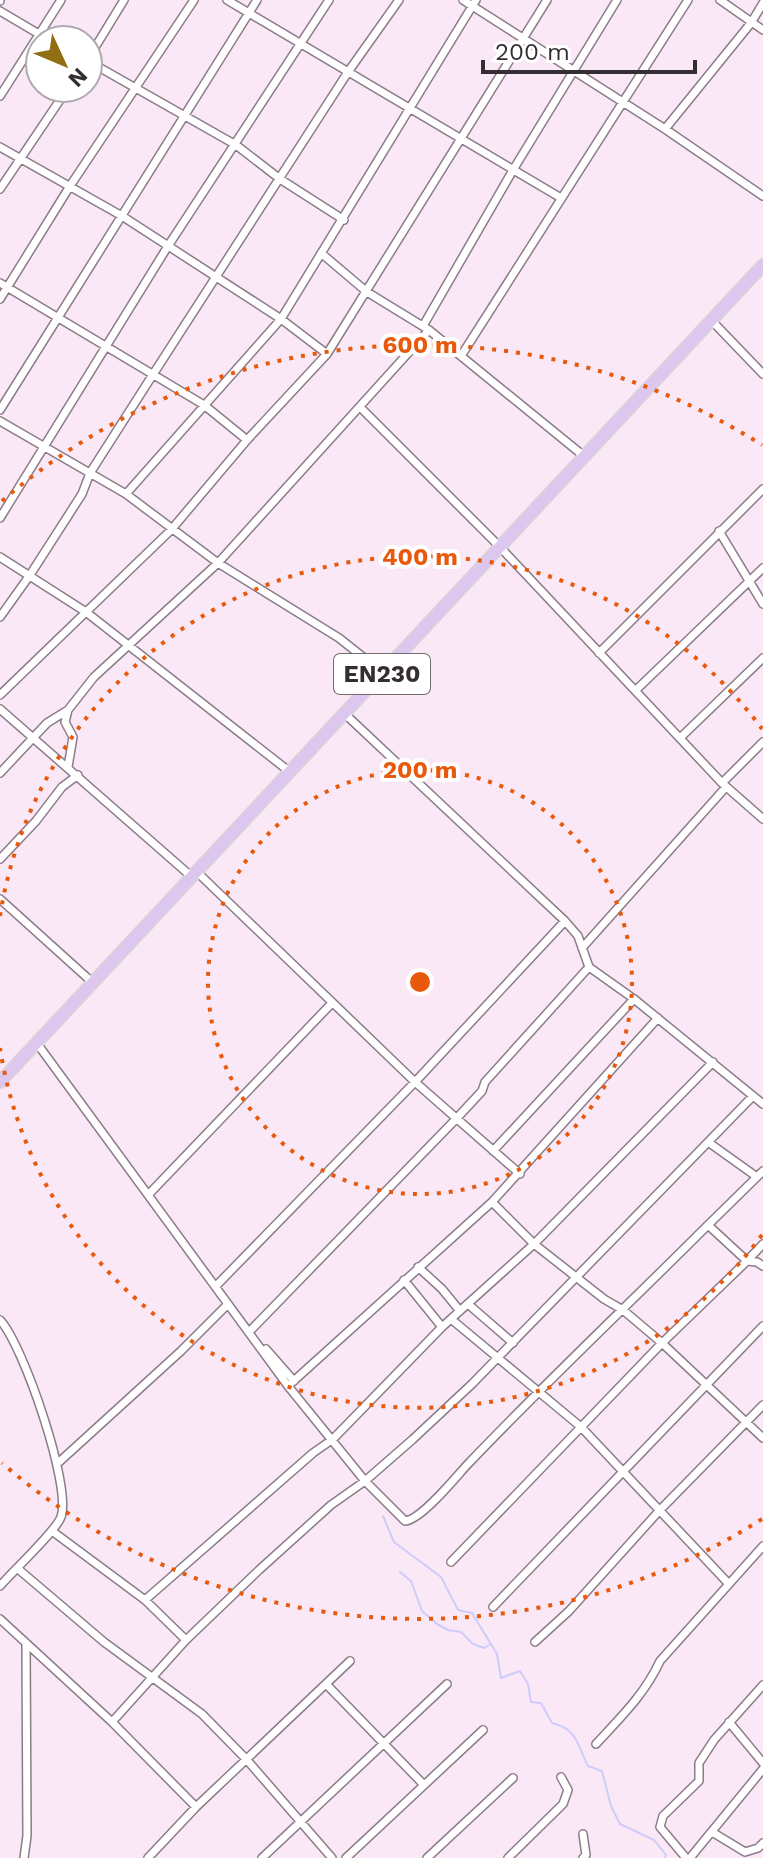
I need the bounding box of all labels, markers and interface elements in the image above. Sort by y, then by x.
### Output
north arrow [24,24,104,104]
scale bar [483,24,695,74]
text: 200 m [495,38,570,66]
text: N [63,63,93,92]
text: 600 m [382,331,458,359]
text: 400 m [382,543,458,571]
road number: EN230 [334,654,430,694]
text: 200 m [383,756,457,784]
centre of rings [406,968,434,996]

